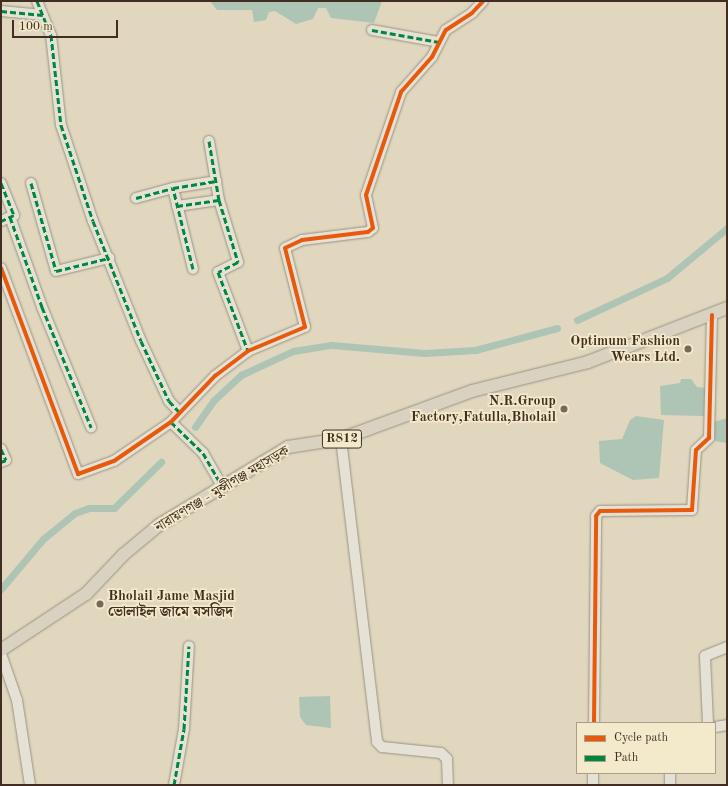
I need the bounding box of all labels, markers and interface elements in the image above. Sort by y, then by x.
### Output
scale bar [14,12,120,38]
text: 100 m [19,21,53,33]
place label: Optimum Fashion Wears Ltd. [570,333,680,366]
marker: Optimum Fashion Wears Ltd. [683,344,693,354]
place label: N.R.Group Factory,Fatulla,Bholail [411,393,556,426]
marker: N.R.Group Factory,Fatulla,Bholail [559,404,569,414]
road number: R812 [321,428,363,450]
street label: নারায়ণগঞ্জ - মুন্সীগঞ্জ মহাসড়ক [152,442,292,536]
place label: Bholail Jame Masjid ভোলাইল জামে মসজিদ [108,588,235,620]
marker: Bholail Jame Masjid ভোলাইল জামে মসজিদ [95,599,105,609]
legend [576,722,716,774]
text: Cycle path [614,732,668,744]
text: Path [614,752,638,764]

